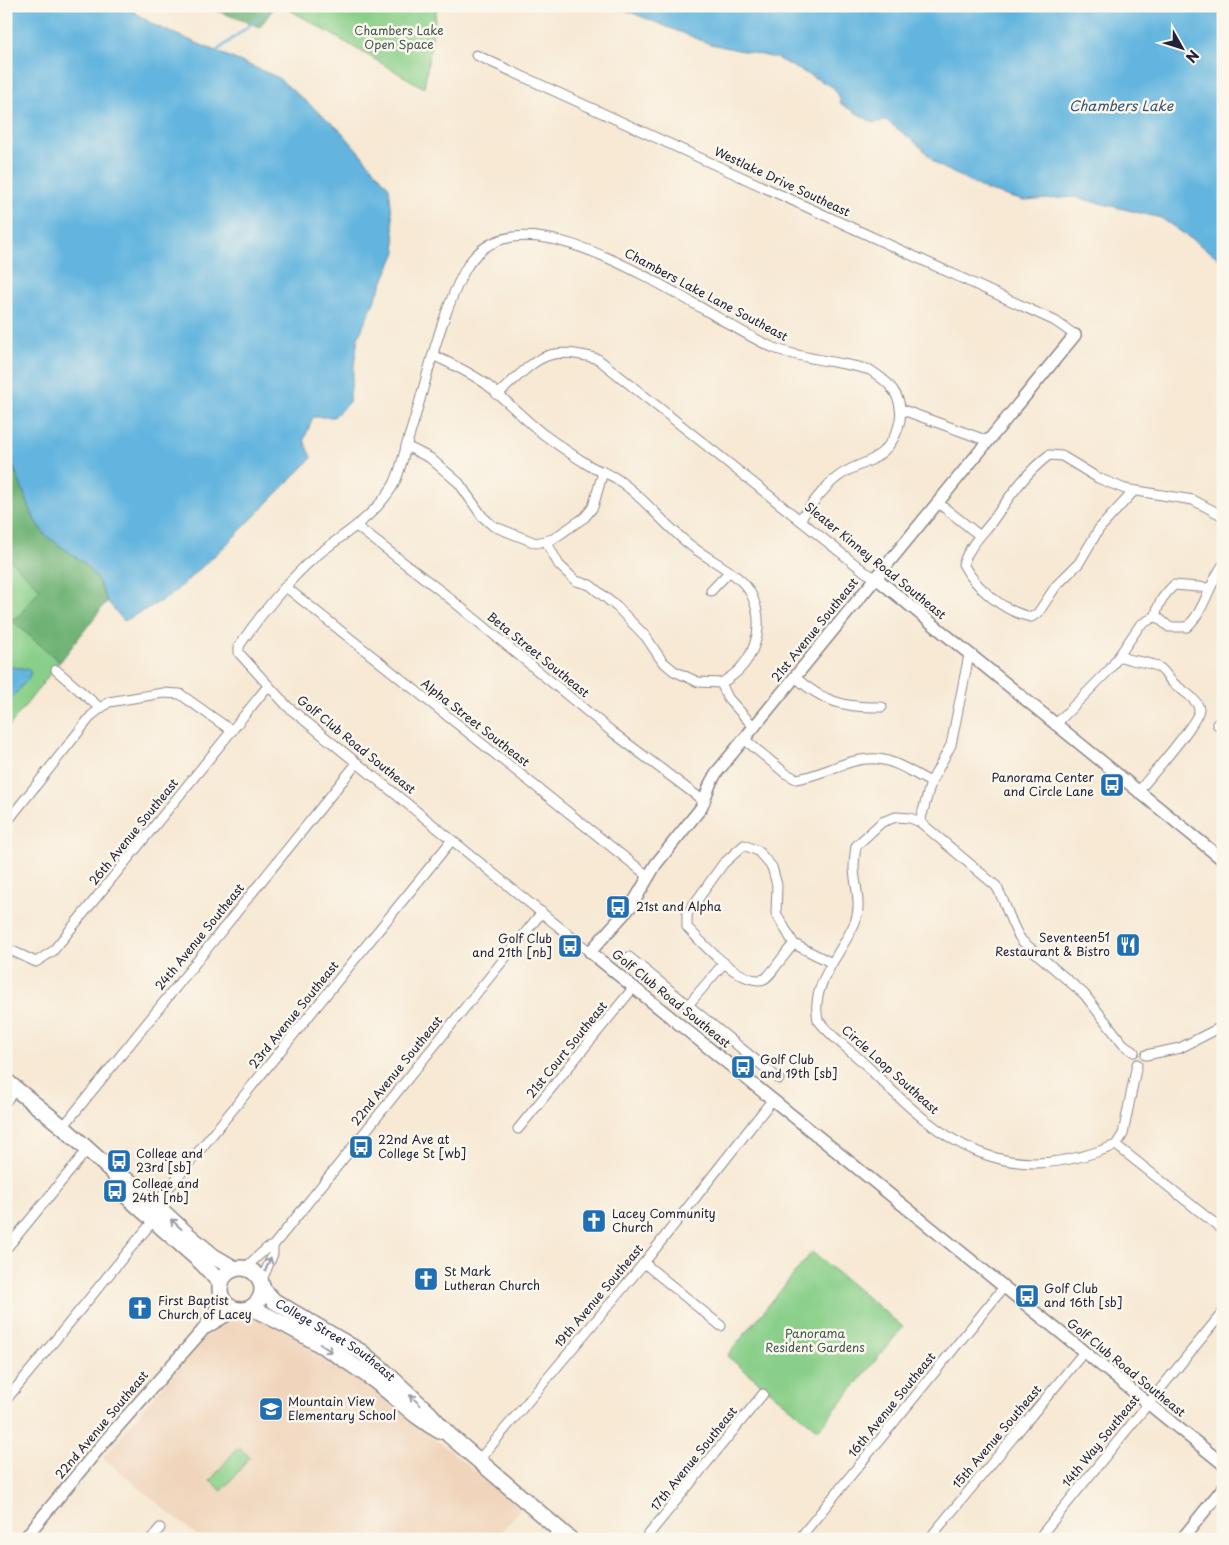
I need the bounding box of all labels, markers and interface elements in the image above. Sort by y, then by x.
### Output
park label: Chambers Lake Open Space [354,21,444,53]
north arrow [1156,22,1206,72]
text: N [1181,46,1204,67]
water label: Chambers Lake [1069,95,1175,116]
street label: Westlake Drive Southeast [712,142,853,221]
street label: Chambers Lake Lane Southeast [622,243,791,345]
street label: Sleater Kinney Road Southeast [801,497,950,623]
street label: 21st Avenue Southeast [767,573,862,685]
street label: Beta Street Southeast [484,607,594,701]
street label: Alpha Street Southeast [417,674,534,771]
street label: Golf Club Road Southeast [294,691,420,798]
place label: Panorama Center and Circle Lane [992,768,1094,800]
bus stop icon: Panorama Center and Circle Lane [1099,772,1125,798]
street label: 26th Avenue Southeast [84,774,182,889]
street label: 24th Avenue Southeast [150,879,248,994]
bus stop icon: 21st and Alpha [605,894,631,920]
place label: 21st and Alpha [636,897,722,915]
place label: Seventeen51 Restaurant & Bistro [995,928,1110,960]
place label: Golf Club and 21th [nb] [472,929,552,961]
restaurant icon: Seventeen51 Restaurant & Bistro [1115,932,1141,958]
bus stop icon: Golf Club and 21th [nb] [557,933,583,959]
street label: Golf Club Road Southeast [609,945,735,1052]
street label: 23rd Avenue Southeast [244,957,342,1072]
street label: 21st Court Southeast [522,997,611,1102]
street label: 22nd Avenue Southeast [346,1012,446,1129]
street label: Circle Loop Southeast [838,1021,943,1118]
place label: Golf Club and 19th [sb] [760,1050,837,1082]
bus stop icon: Golf Club and 19th [sb] [730,1054,756,1080]
place label: 22nd Ave at College St [wb] [378,1130,466,1162]
bus stop icon: 22nd Ave at College St [wb] [348,1134,374,1160]
place label: College and 23rd [sb] [136,1144,203,1176]
bus stop icon: College and 23rd [sb] [106,1148,132,1174]
place label: College and 24th [nb] [132,1174,199,1206]
bus stop icon: College and 24th [nb] [102,1178,128,1204]
place label: Lacey Community Church [612,1204,716,1236]
church icon: Lacey Community Church [581,1208,607,1234]
one-way arrow [169,1219,182,1230]
street label: 19th Avenue Southeast [550,1240,647,1351]
one-way arrow [264,1257,274,1272]
place label: St Mark Lutheran Church [444,1262,540,1294]
church icon: St Mark Lutheran Church [413,1266,439,1292]
place label: Golf Club and 16th [sb] [1044,1279,1122,1311]
bus stop icon: Golf Club and 16th [sb] [1014,1283,1040,1309]
place label: First Baptist Church of Lacey [158,1291,252,1323]
street label: College Street Southeast [272,1294,400,1385]
church icon: First Baptist Church of Lacey [127,1295,153,1321]
street label: Golf Club Road Southeast [1064,1314,1190,1421]
park label: Panorama Resident Gardens [765,1324,865,1356]
one-way arrow [318,1343,332,1353]
street label: 16th Avenue Southeast [843,1348,939,1461]
street label: 22nd Avenue Southeast [51,1366,152,1482]
street label: 15th Avenue Southeast [947,1380,1045,1492]
street label: 14th Way Southeast [1057,1390,1143,1491]
place label: Mountain View Elementary School [288,1392,396,1424]
one-way arrow [409,1394,422,1406]
school or university icon: Mountain View Elementary School [258,1396,284,1422]
street label: 17th Avenue Southeast [646,1402,741,1514]

